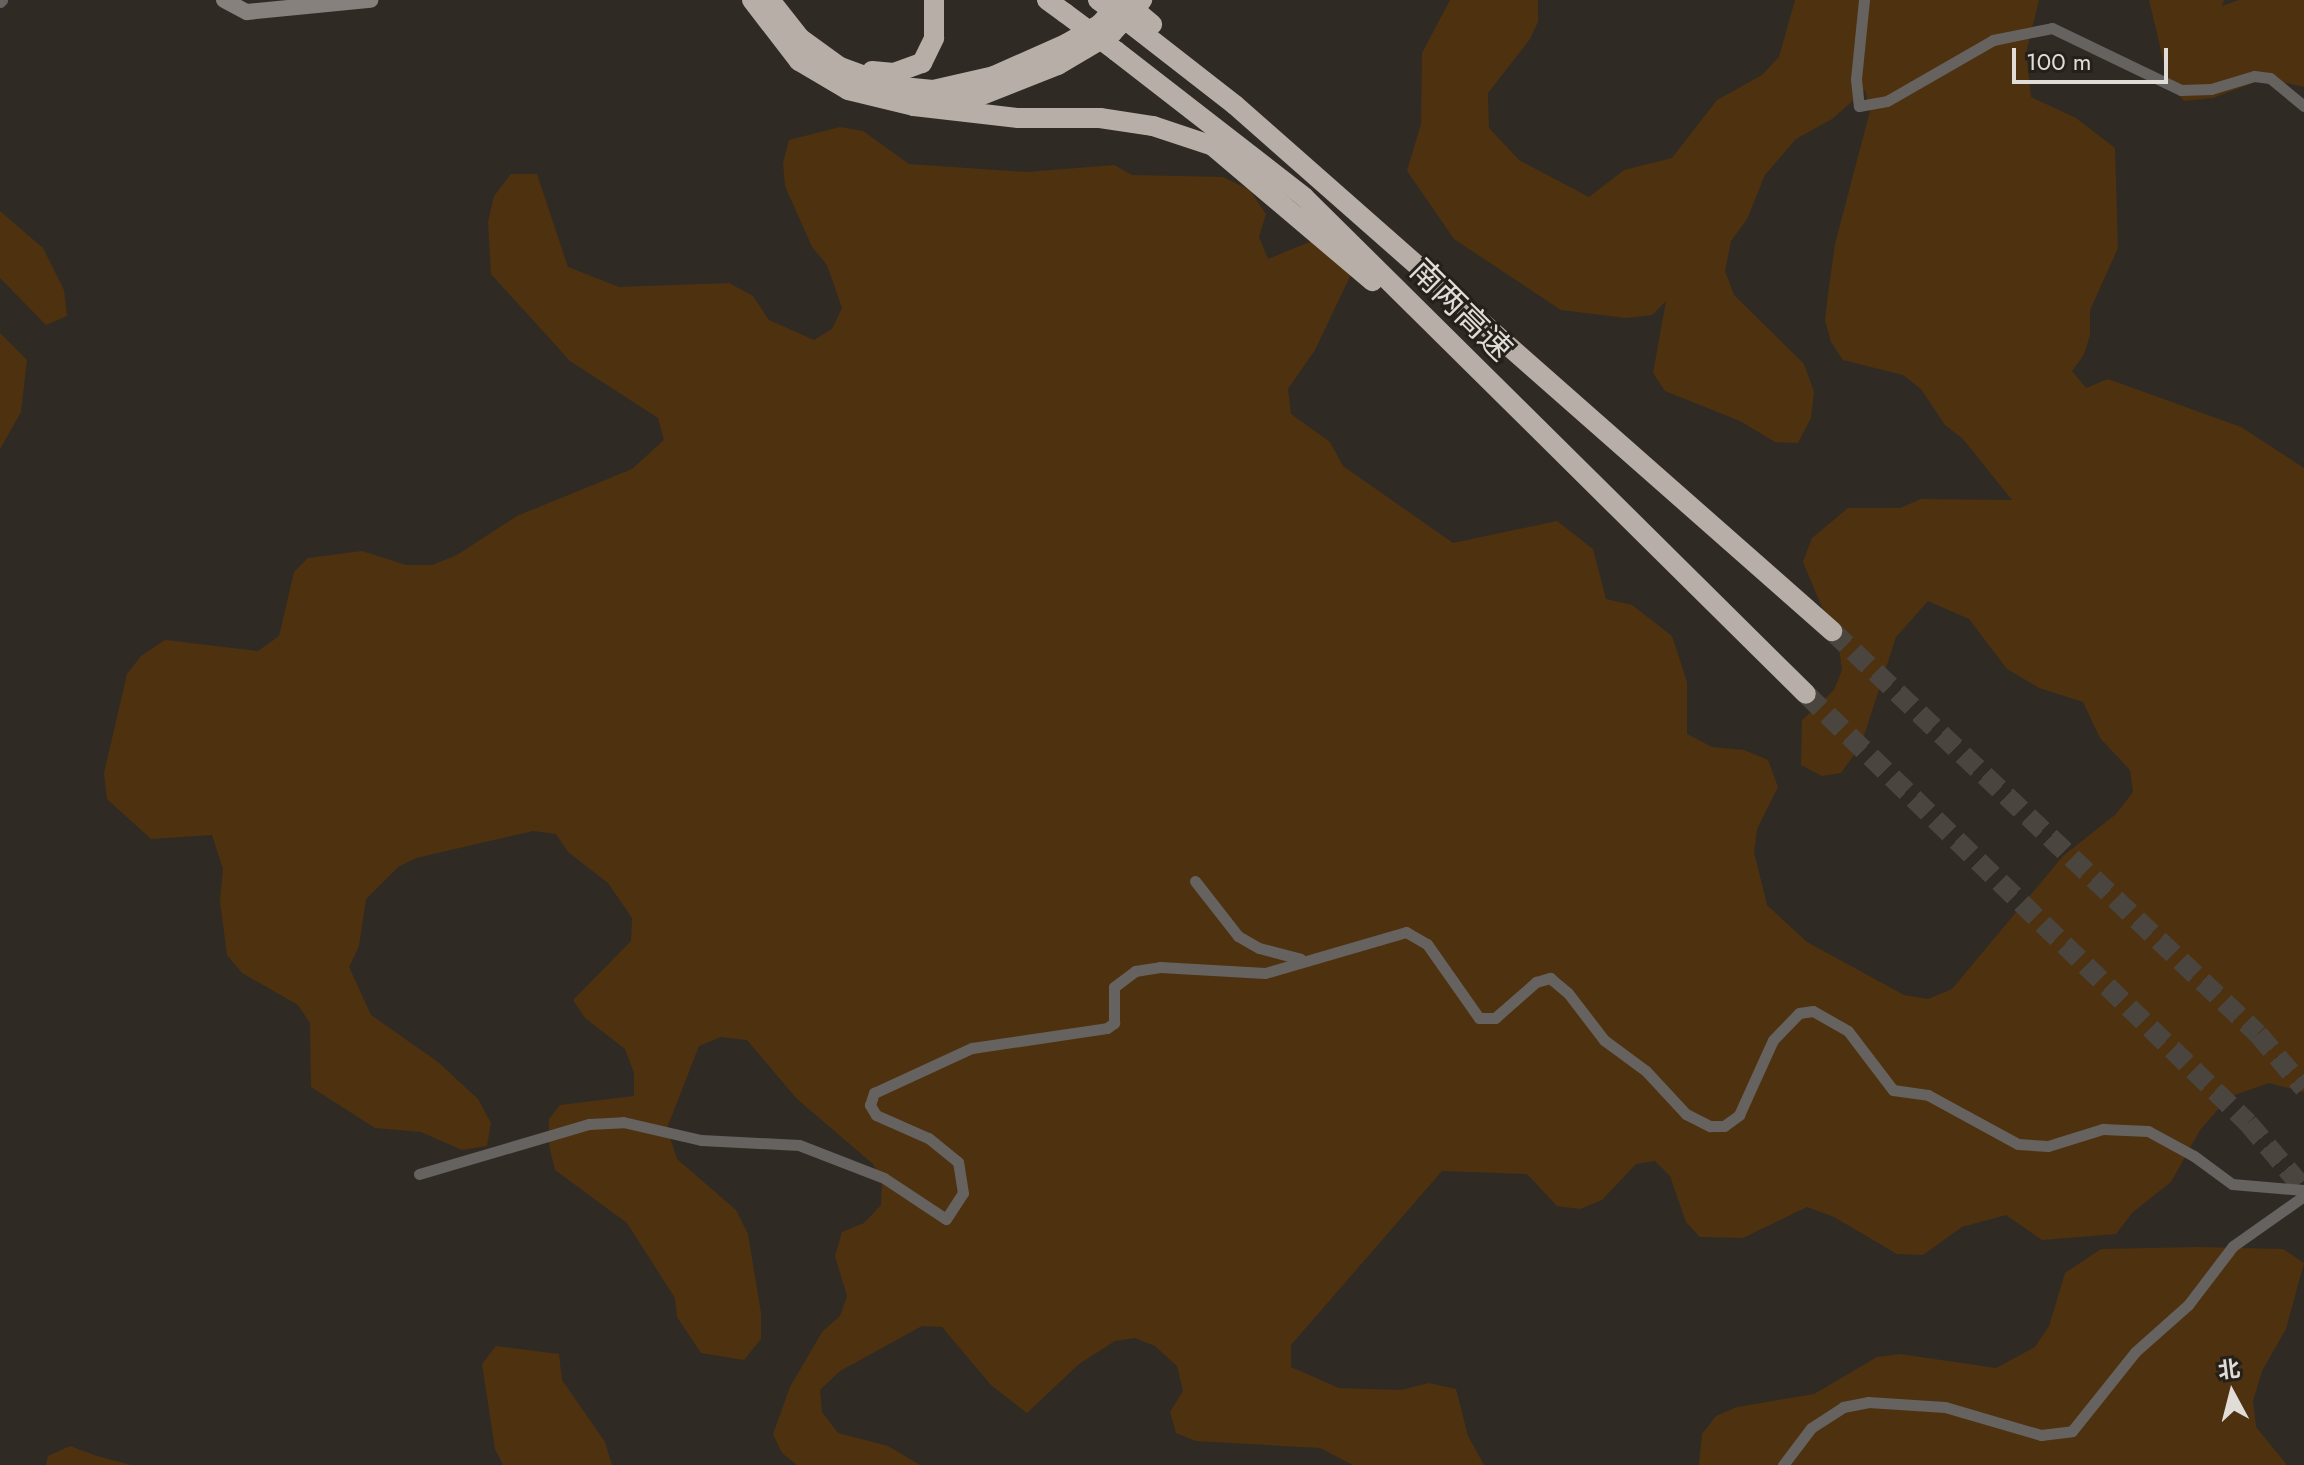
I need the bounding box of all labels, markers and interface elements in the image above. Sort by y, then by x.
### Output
scale bar [2016,32,2172,82]
text: 100 m [2026,44,2092,79]
street label: 南两高速 [1402,251,1520,369]
text: 北 [2216,1352,2242,1386]
north arrow [2192,1353,2272,1433]

